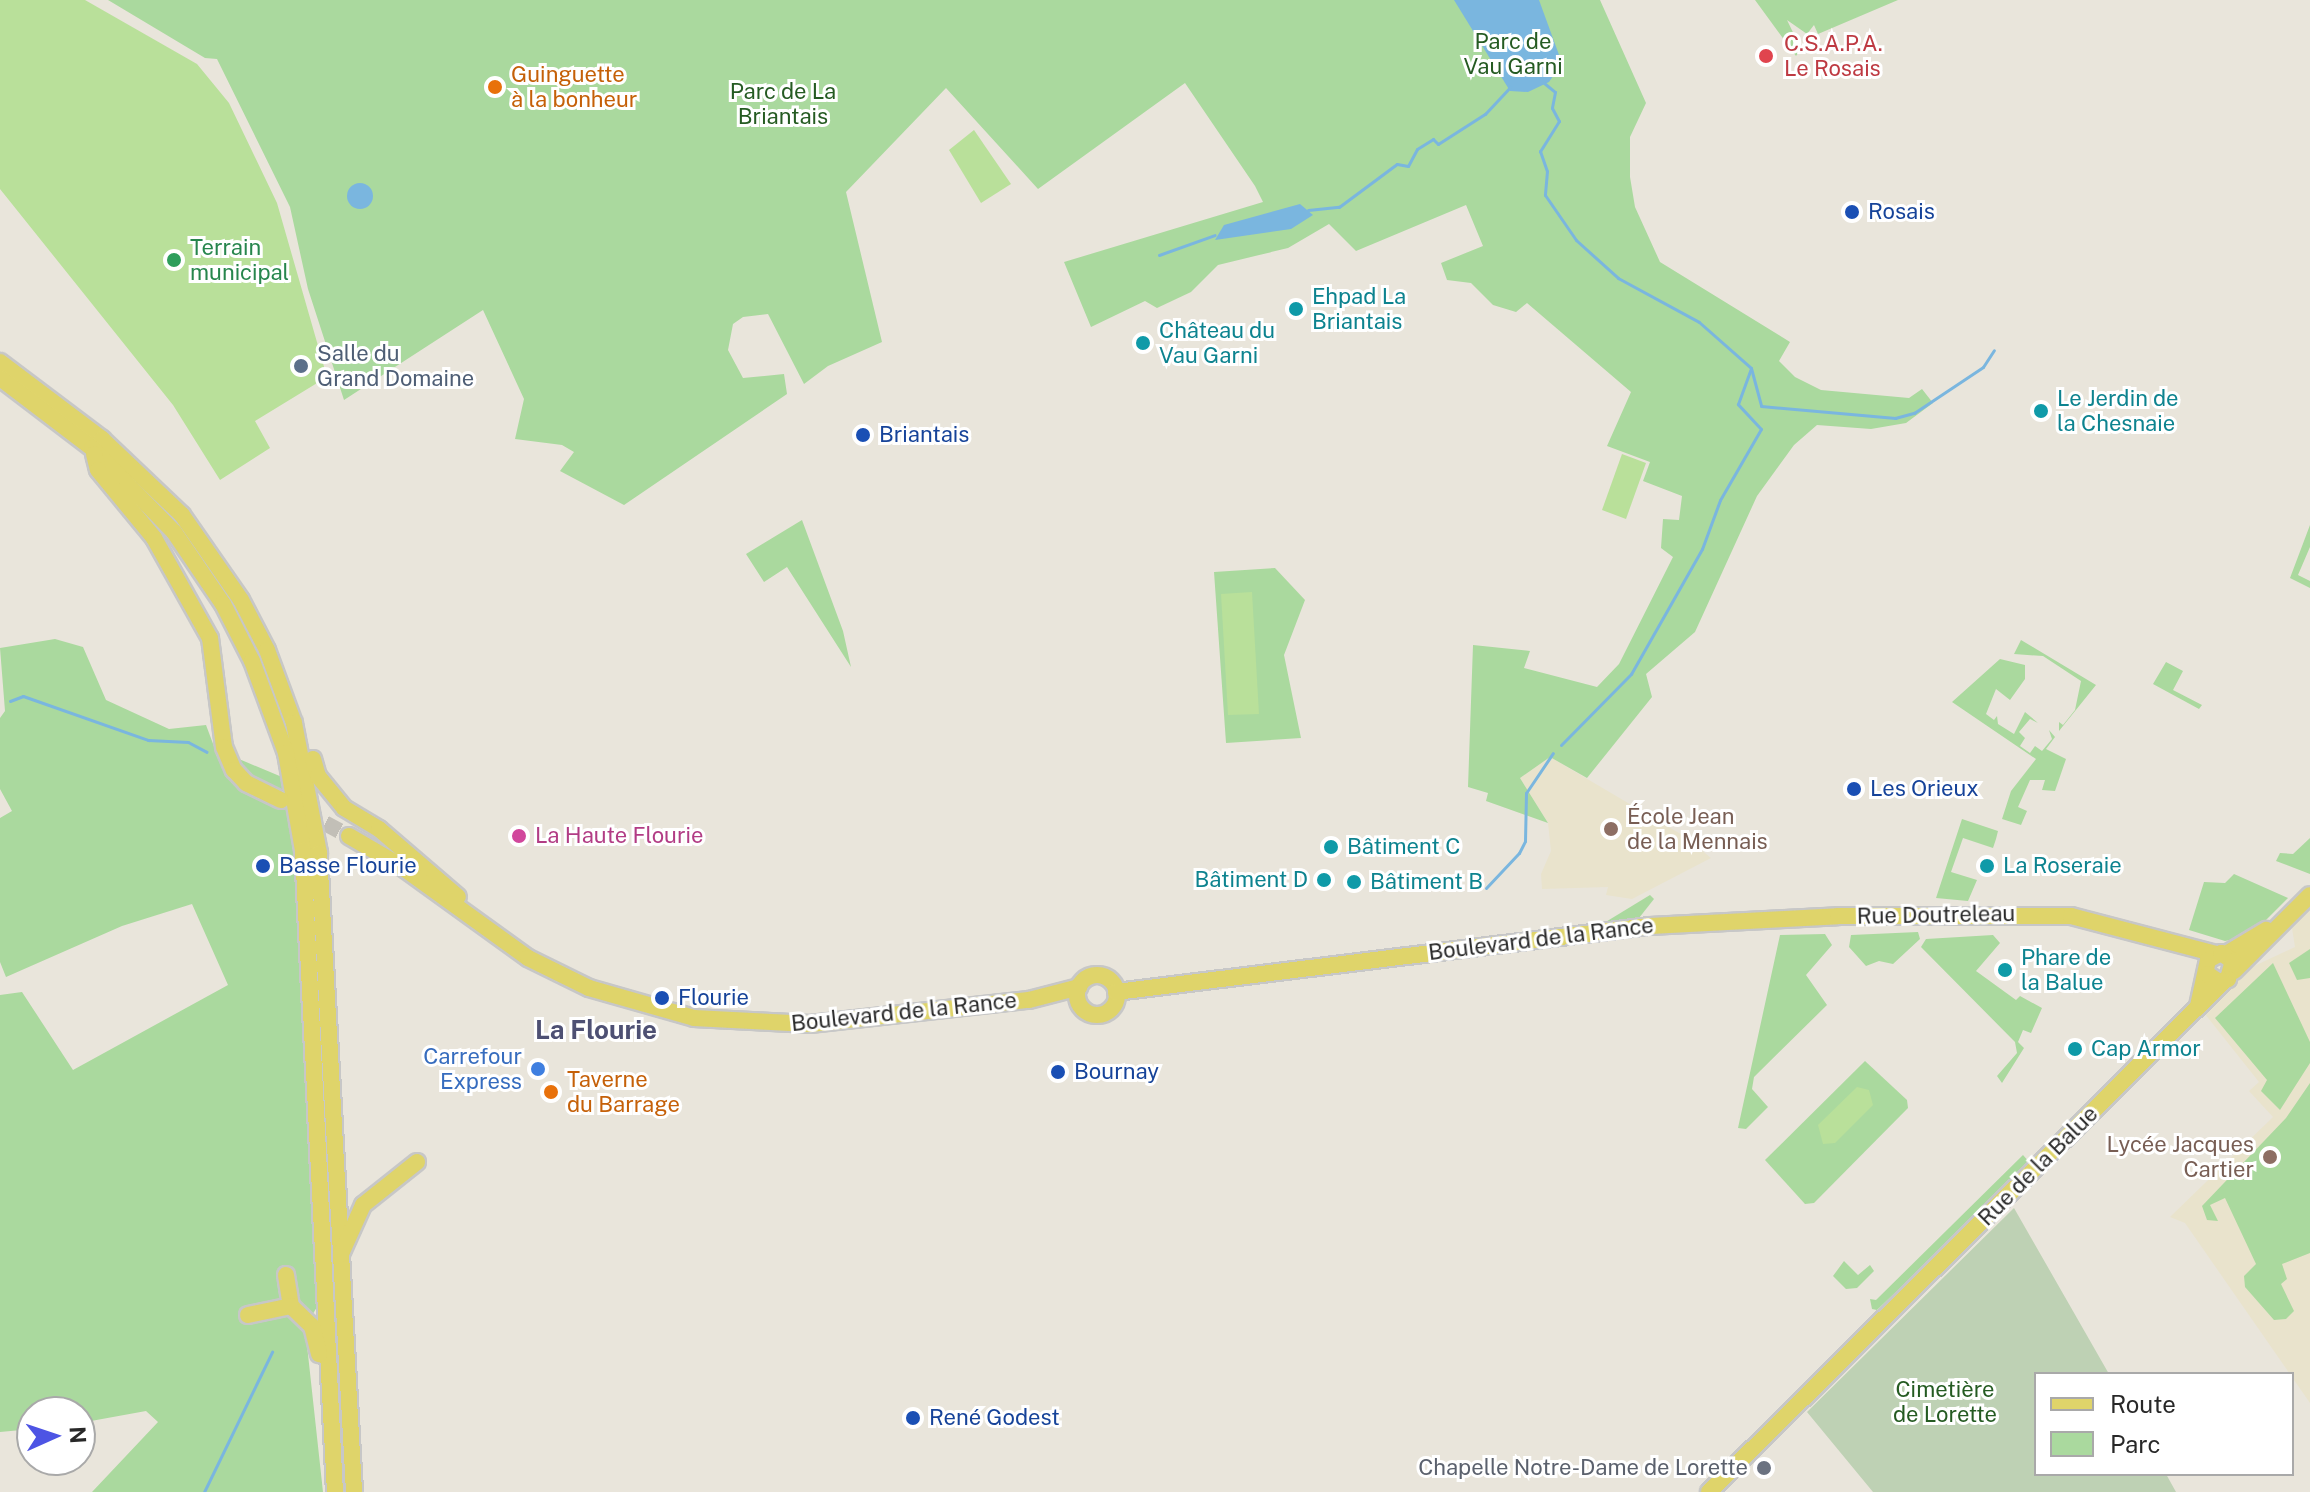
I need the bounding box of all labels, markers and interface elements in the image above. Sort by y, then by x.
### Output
park label: Parc de Vau Garni [1463,28,1563,80]
place label: C.S.A.P.A. Le Rosais [1784,30,1883,82]
marker: C.S.A.P.A. Le Rosais [1755,45,1777,67]
place label: Guinguette à la bonheur [511,61,637,112]
marker: Guinguette à la bonheur [486,78,504,96]
park label: Parc de La Briantais [729,78,837,130]
place label: Rosais [1868,199,1935,225]
marker: Rosais [1843,203,1861,221]
place label: Terrain municipal [190,234,289,286]
marker: Terrain municipal [165,251,183,269]
place label: Ehpad La Briantais [1312,283,1406,334]
marker: Ehpad La Briantais [1287,300,1305,318]
place label: Château du Vau Garni [1159,317,1275,368]
marker: Château du Vau Garni [1134,334,1152,352]
place label: Salle du Grand Domaine [317,340,474,392]
marker: Salle du Grand Domaine [292,357,310,375]
place label: Le Jerdin de la Chesnaie [2057,385,2179,436]
marker: Le Jerdin de la Chesnaie [2032,402,2050,420]
place label: Briantais [879,422,969,448]
marker: Briantais [854,426,872,444]
place label: Les Orieux [1870,776,1979,802]
marker: Les Orieux [1845,780,1863,798]
place label: École Jean de la Mennais [1627,803,1768,854]
marker: École Jean de la Mennais [1602,820,1620,838]
place label: La Haute Flourie [535,823,704,849]
marker: La Haute Flourie [510,827,528,845]
place label: Bâtiment C [1347,834,1460,860]
marker: Bâtiment C [1322,838,1340,856]
place label: Basse Flourie [279,853,417,879]
place label: La Roseraie [2003,853,2122,879]
marker: Basse Flourie [254,857,272,875]
marker: La Roseraie [1978,857,1996,875]
place label: Bâtiment D [1195,867,1308,893]
place label: Bâtiment B [1370,869,1483,895]
marker: Bâtiment D [1315,871,1333,889]
marker: Bâtiment B [1345,873,1363,891]
street label: Rue Doutreleau [1857,900,2015,930]
street label: Boulevard de la Rance [1427,912,1655,966]
place label: Phare de la Balue [2021,944,2112,996]
marker: Phare de la Balue [1996,961,2014,979]
place label: Flourie [678,985,749,1011]
street label: Boulevard de la Rance [790,987,1018,1037]
marker: Flourie [653,989,671,1007]
district label: La Flourie [535,1014,657,1046]
place label: Cap Armor [2091,1036,2201,1062]
marker: Cap Armor [2066,1040,2084,1058]
place label: Carrefour Express [423,1043,522,1094]
place label: Bournay [1074,1059,1159,1085]
marker: Carrefour Express [529,1060,547,1078]
marker: Bournay [1049,1063,1067,1081]
place label: Taverne du Barrage [567,1066,680,1118]
marker: Taverne du Barrage [542,1083,560,1101]
street label: Rue de la Balue [1973,1101,2103,1231]
place label: Lycée Jacques Cartier [2106,1131,2254,1182]
marker: Lycée Jacques Cartier [2261,1148,2279,1166]
legend [2034,1372,2294,1476]
park label: Cimetière de Lorette [1893,1376,1997,1428]
text: Route [2110,1390,2176,1418]
north arrow [16,1396,96,1476]
place label: René Godest [929,1405,1060,1431]
marker: René Godest [904,1409,922,1427]
text: N [65,1426,91,1444]
text: Parc [2110,1430,2161,1458]
place label: Chapelle Notre-Dame de Lorette [1417,1455,1748,1481]
marker: Chapelle Notre-Dame de Lorette [1755,1459,1773,1477]

